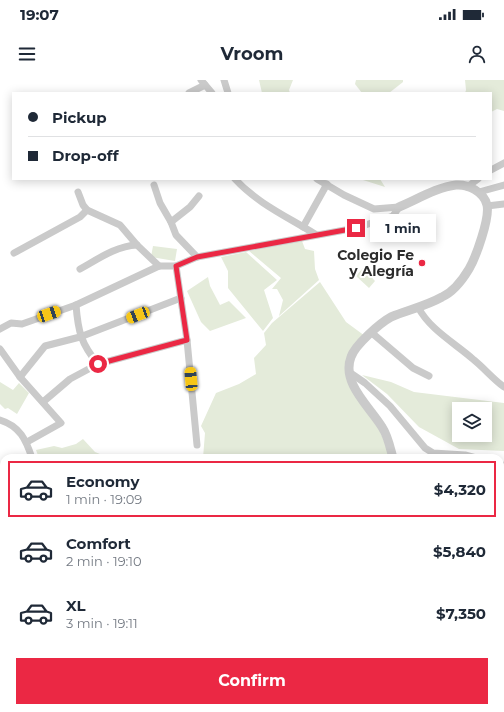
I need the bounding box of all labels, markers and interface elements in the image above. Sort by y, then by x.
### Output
text: 19:07 [20,5,59,24]
icon: menu [16,43,38,65]
text: Vroom [221,43,283,65]
icon: person [466,43,488,65]
text: Pickup [52,108,107,127]
text: Drop-off [52,146,119,165]
callout: 1 min [370,214,436,242]
route end [347,219,365,237]
text: 1 min [385,220,421,236]
place label: Colegio Fe y Alegría [337,246,414,280]
marker: Colegio Fe y Alegría [417,258,427,268]
car [36,304,62,324]
car [125,305,151,325]
route start [89,355,107,373]
car [184,367,198,391]
map controls [452,402,492,442]
button: layers [452,402,492,442]
icon: car [18,471,54,507]
text: Economy [66,472,139,491]
text: $4,320 [434,480,486,499]
text: 1 min · 19:09 [66,491,142,507]
icon: car [18,533,54,569]
text: Comfort [66,534,131,553]
text: $5,840 [433,542,486,561]
text: 2 min · 19:10 [66,553,142,569]
icon: car [18,595,54,631]
text: XL [66,596,85,615]
text: $7,350 [436,604,486,623]
text: 3 min · 19:11 [66,615,138,631]
button: Confirm [16,658,488,704]

